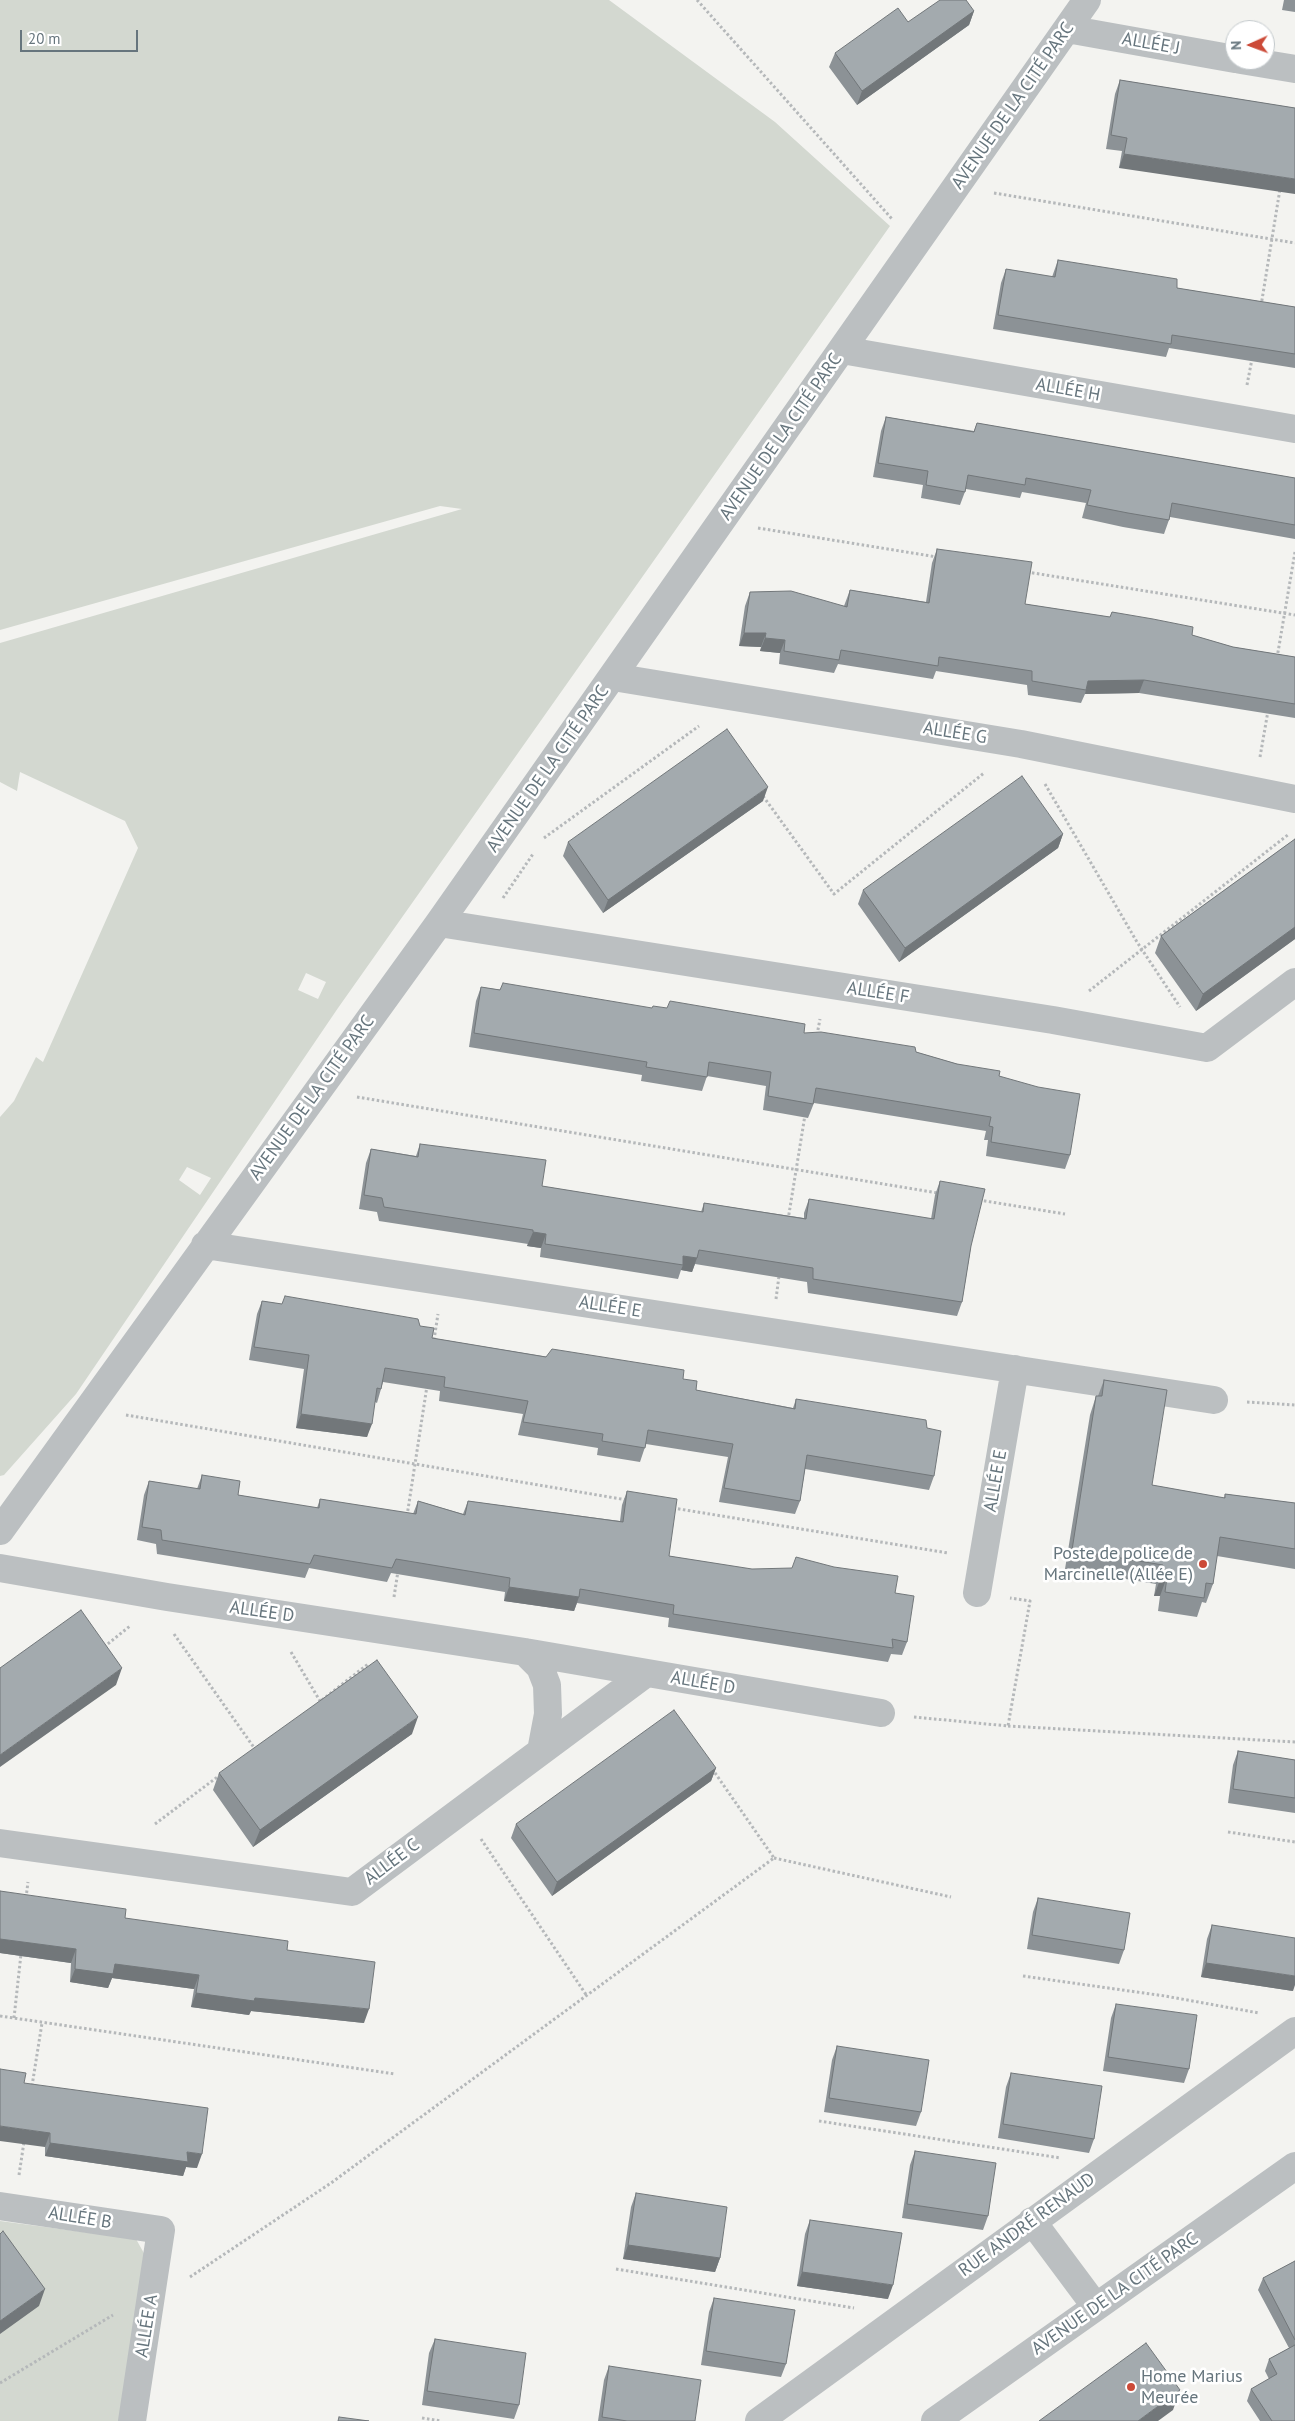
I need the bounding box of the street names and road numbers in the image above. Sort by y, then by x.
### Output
street label: AVENUE DE LA CITÉ PARC [947,19,1079,193]
street label: ALLÉE J [1120,28,1182,60]
street label: AVENUE DE LA CITÉ PARC [715,350,847,524]
street label: ALLÉE H [1034,374,1102,406]
street label: AVENUE DE LA CITÉ PARC [482,682,614,856]
street label: ALLÉE G [922,717,988,749]
street label: ALLÉE F [845,977,911,1009]
street label: AVENUE DE LA CITÉ PARC [245,1011,379,1185]
street label: ALLÉE E [577,1291,643,1323]
street label: ALLÉE E [980,1448,1012,1514]
street label: ALLÉE D [228,1597,296,1627]
street label: ALLÉE D [669,1667,737,1699]
street label: ALLÉE C [360,1834,424,1890]
street label: RUE ANDRÉ RENAUD [955,2168,1099,2282]
street label: ALLÉE B [47,2202,113,2234]
street label: AVENUE DE LA CITÉ PARC [1028,2228,1202,2360]
street label: ALLÉE A [131,2293,163,2359]

